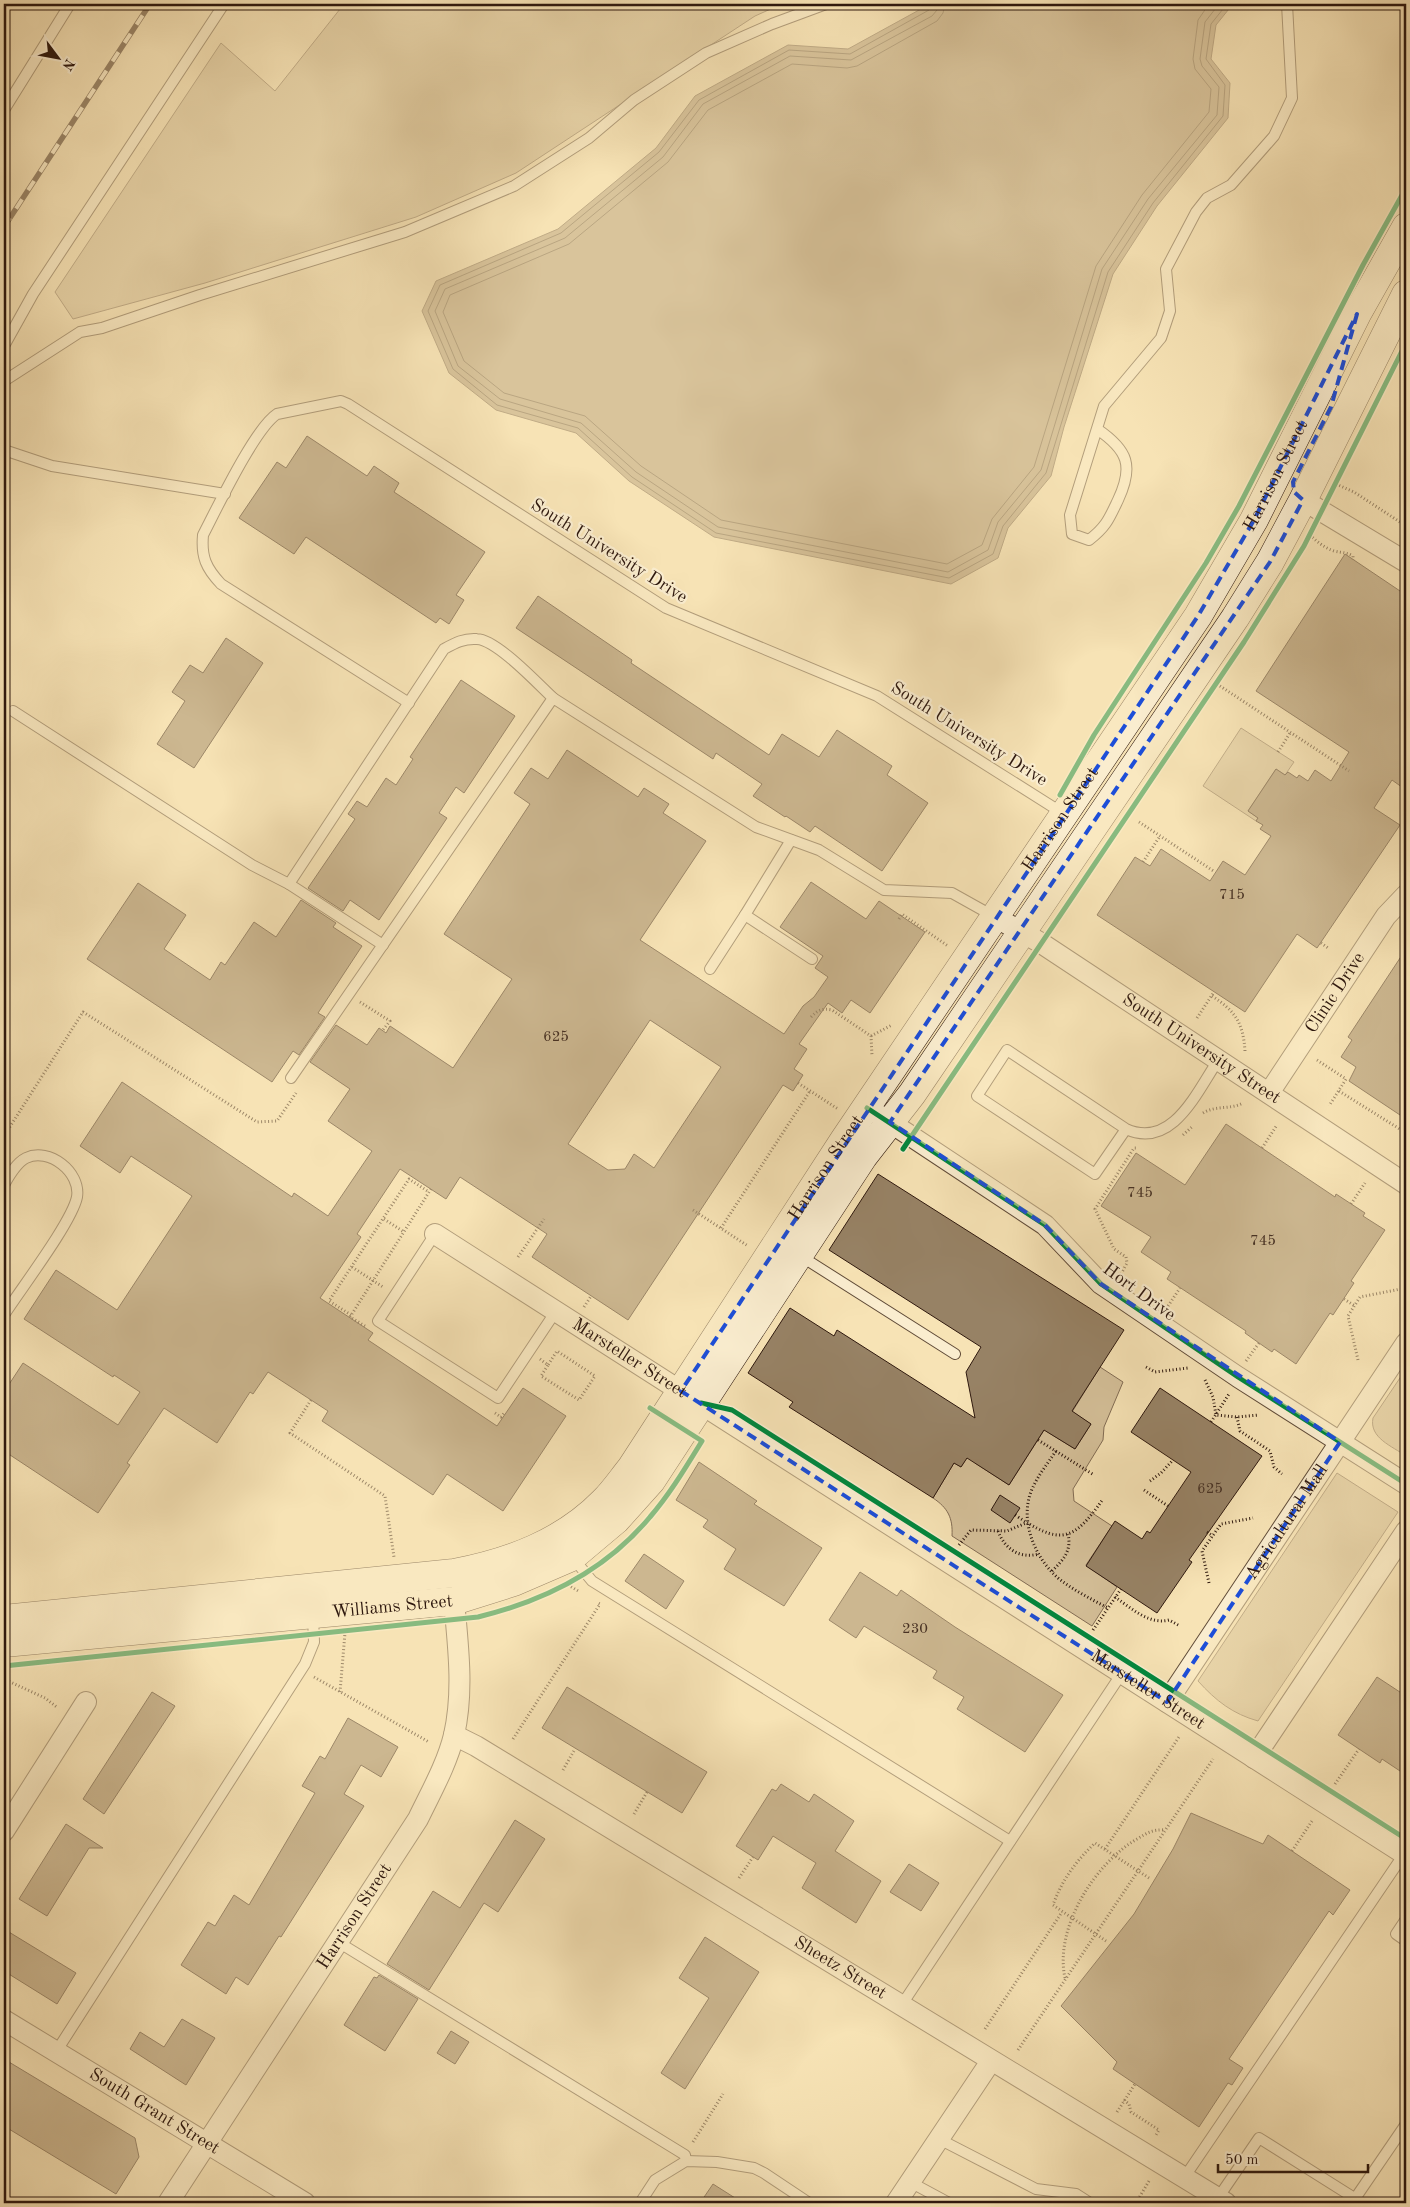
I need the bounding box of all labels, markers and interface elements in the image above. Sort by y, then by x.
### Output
north arrow [32,32,82,82]
text: N [59,56,77,73]
street label: Harrison Street [1240,417,1311,535]
street label: South University Drive [528,496,690,606]
street label: South University Drive [888,679,1050,789]
street label: Harrison Street [1019,764,1102,875]
house number: 715 [1219,888,1245,903]
street label: Clinic Drive [1302,949,1368,1036]
street label: South University Street [1119,990,1284,1107]
house number: 625 [543,1030,569,1045]
street label: Harrison Street [785,1112,867,1224]
house number: 745 [1127,1186,1153,1201]
house number: 745 [1250,1234,1276,1249]
street label: Hort Drive [1099,1260,1179,1324]
street label: Marsteller Street [569,1315,690,1402]
street label: Agricultural Mall [1242,1461,1331,1583]
house number: 625 [1197,1482,1223,1497]
street label: Williams Street [331,1592,454,1621]
house number: 230 [902,1622,928,1637]
street label: Marsteller Street [1087,1647,1208,1733]
street label: Harrison Street [314,1860,395,1972]
street label: Sheetz Street [791,1933,889,2003]
street label: South Grant Street [86,2065,223,2158]
scale bar [1218,2142,1368,2174]
text: 50 m [1225,2153,1259,2168]

